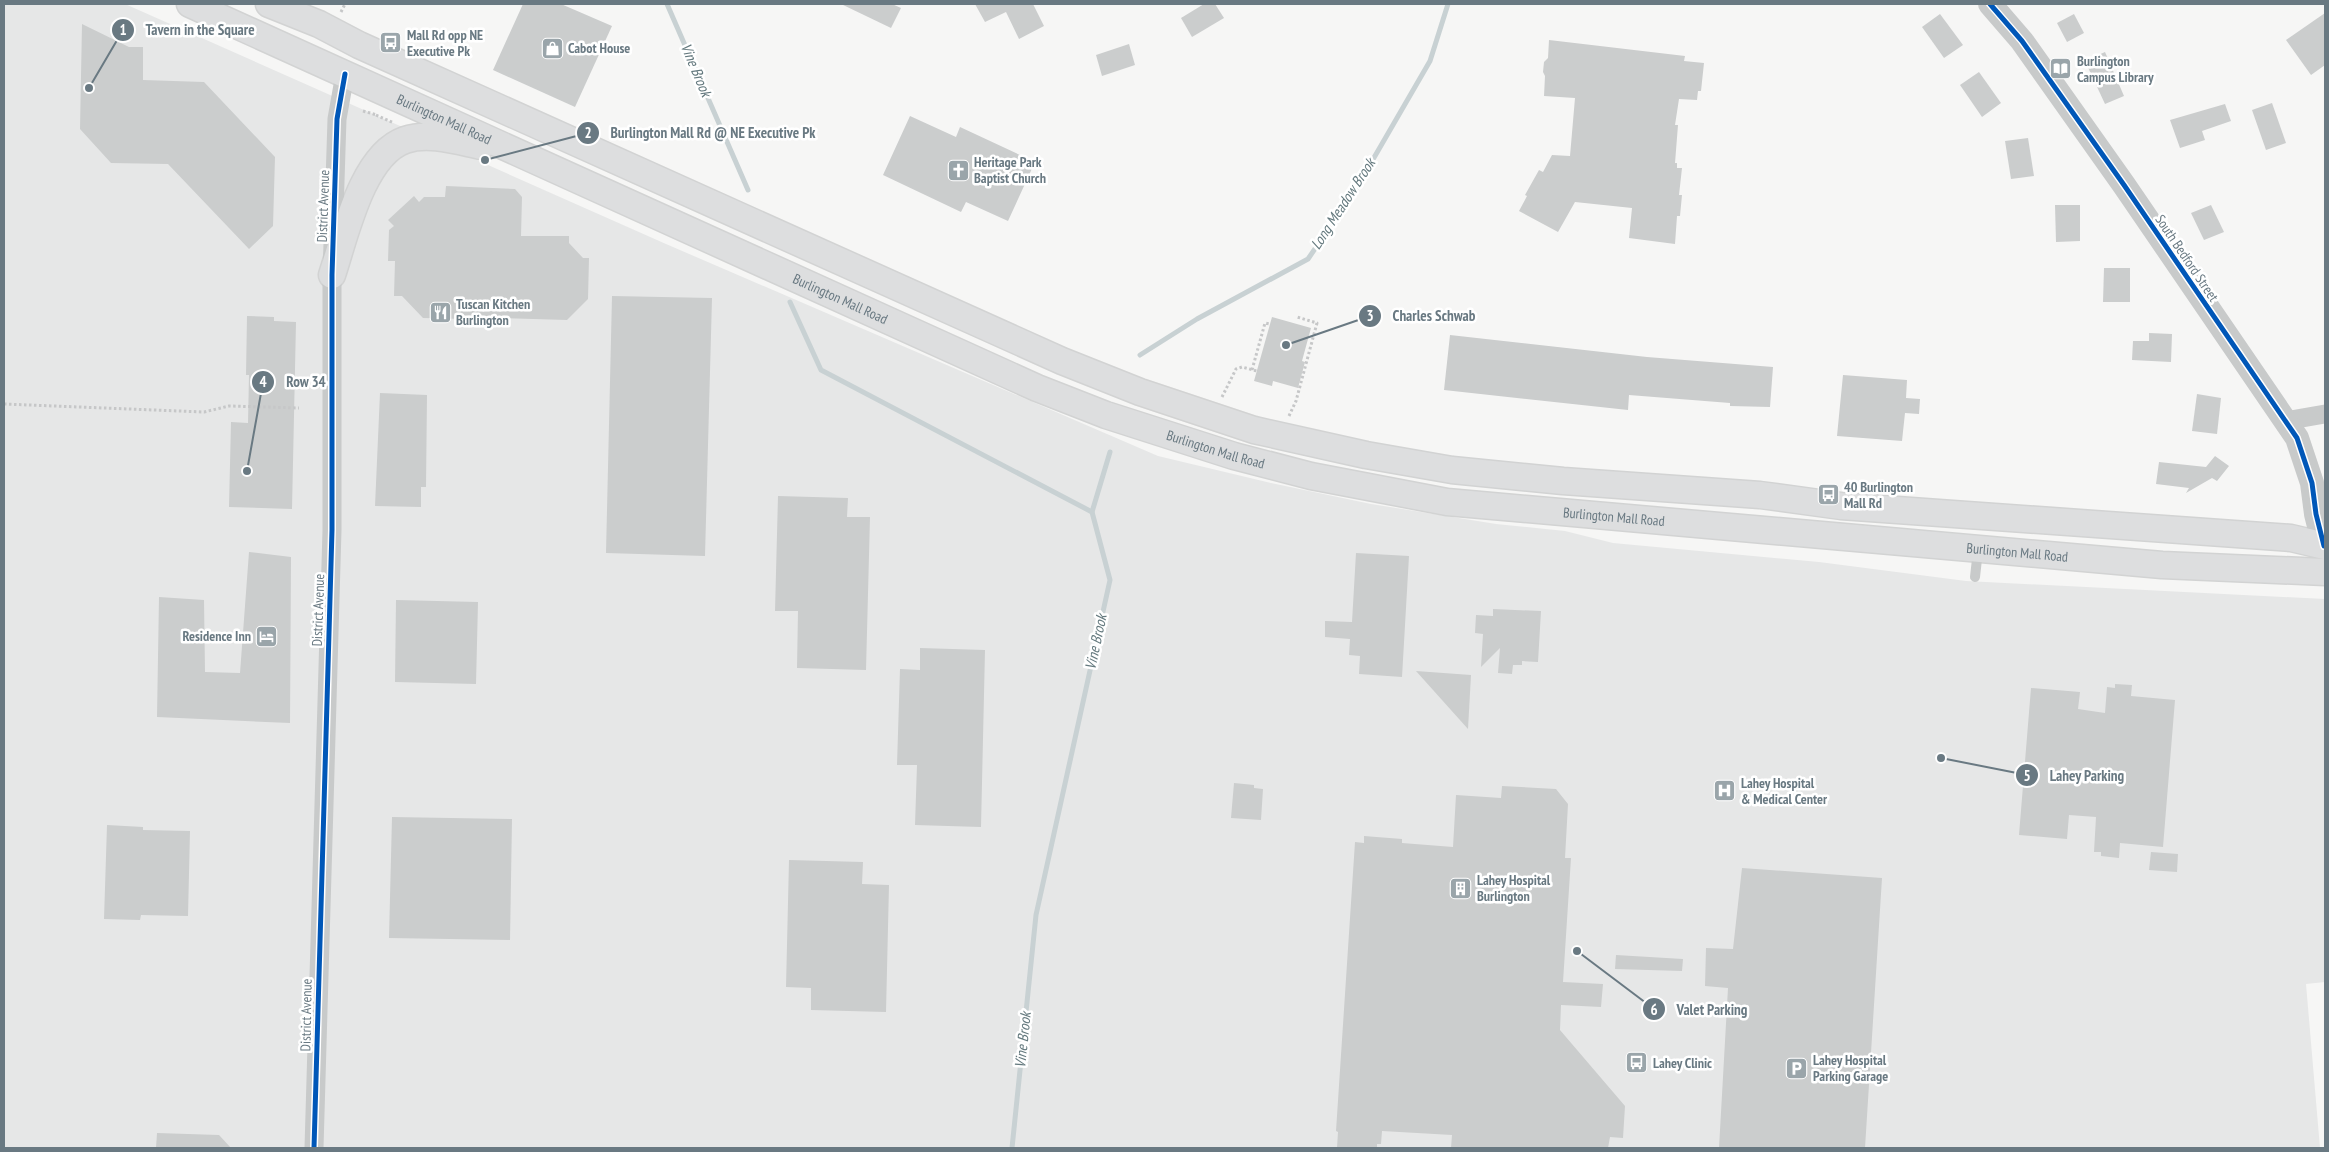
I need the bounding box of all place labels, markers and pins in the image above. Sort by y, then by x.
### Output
callout: Tavern in the Square [111,15,265,45]
place label: Mall Rd opp NE Executive Pk [407,26,483,60]
bus stop icon: Mall Rd opp NE Executive Pk [379,31,403,55]
shop icon: Cabot House [540,36,564,60]
place label: Cabot House [568,39,630,57]
place label: Burlington Campus Library [2077,52,2154,86]
library icon: Burlington Campus Library [2049,57,2073,81]
callout: Burlington Mall Rd @ NE Executive Pk [576,118,826,148]
place label: Heritage Park Baptist Church [974,153,1046,187]
church icon: Heritage Park Baptist Church [946,158,970,182]
place label: Tuscan Kitchen Burlington [456,295,530,329]
restaurant icon: Tuscan Kitchen Burlington [428,300,452,324]
callout: Charles Schwab [1358,301,1486,331]
callout: Row 34 [251,367,336,397]
place label: 40 Burlington Mall Rd [1844,478,1913,512]
bus stop icon: 40 Burlington Mall Rd [1816,483,1840,507]
hotel icon: Residence Inn [255,624,279,648]
place label: Residence Inn [182,627,251,645]
callout: Lahey Parking [2015,760,2135,790]
place label: Lahey Hospital & Medical Center [1741,774,1828,808]
hospital icon: Lahey Hospital & Medical Center [1713,779,1737,803]
place label: Lahey Hospital Burlington [1477,871,1551,905]
building icon: Lahey Hospital Burlington [1449,876,1473,900]
callout: Valet Parking [1641,994,1757,1024]
bus stop icon: Lahey Clinic [1625,1051,1649,1075]
place label: Lahey Hospital Parking Garage [1813,1051,1888,1085]
place label: Lahey Clinic [1653,1054,1712,1072]
parking icon: Lahey Hospital Parking Garage [1785,1056,1809,1080]

